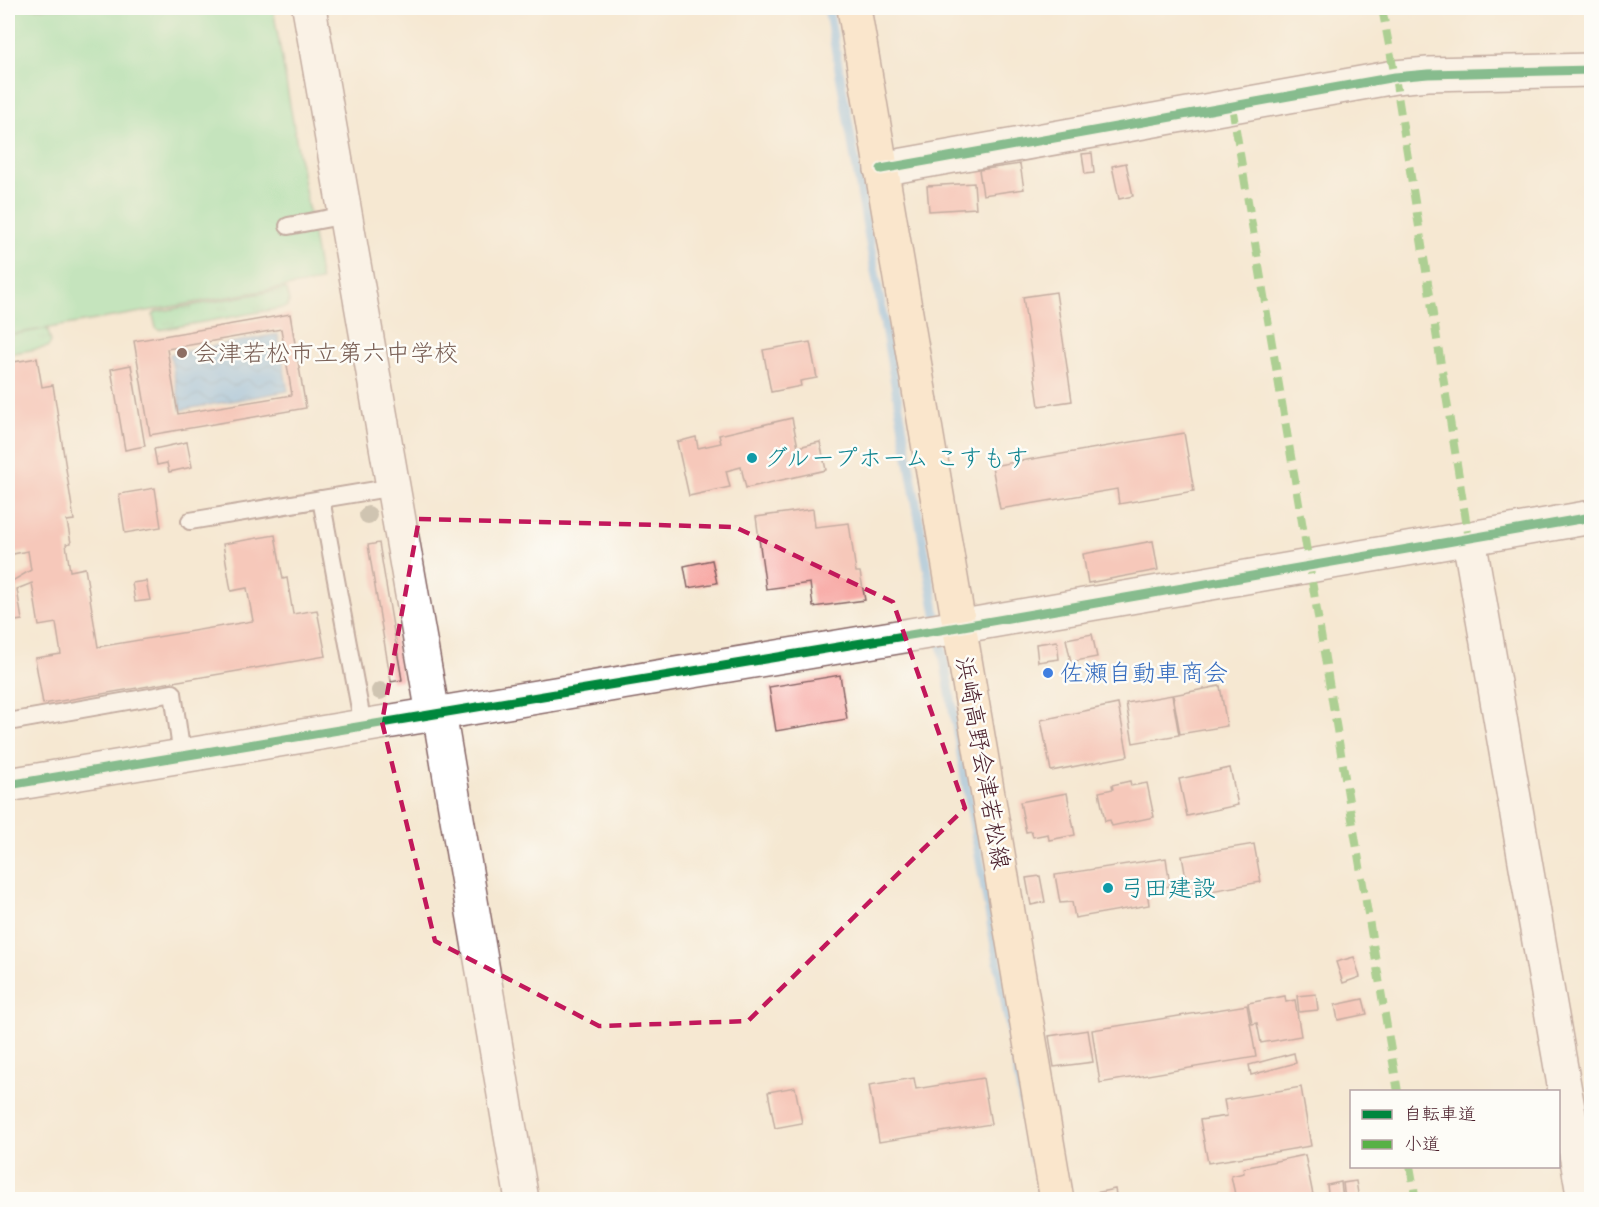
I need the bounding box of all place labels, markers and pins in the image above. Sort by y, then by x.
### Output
place label: 会津若松市立第六中学校 [194,338,458,368]
marker: 会津若松市立第六中学校 [175,346,189,360]
place label: グループホーム こすもす [764,443,1029,473]
marker: グループホーム こすもす [745,451,759,465]
place label: 佐瀬自動車商会 [1060,658,1228,688]
marker: 佐瀬自動車商会 [1041,666,1055,680]
place label: 弓田建設 [1120,873,1216,903]
marker: 弓田建設 [1101,881,1115,895]

